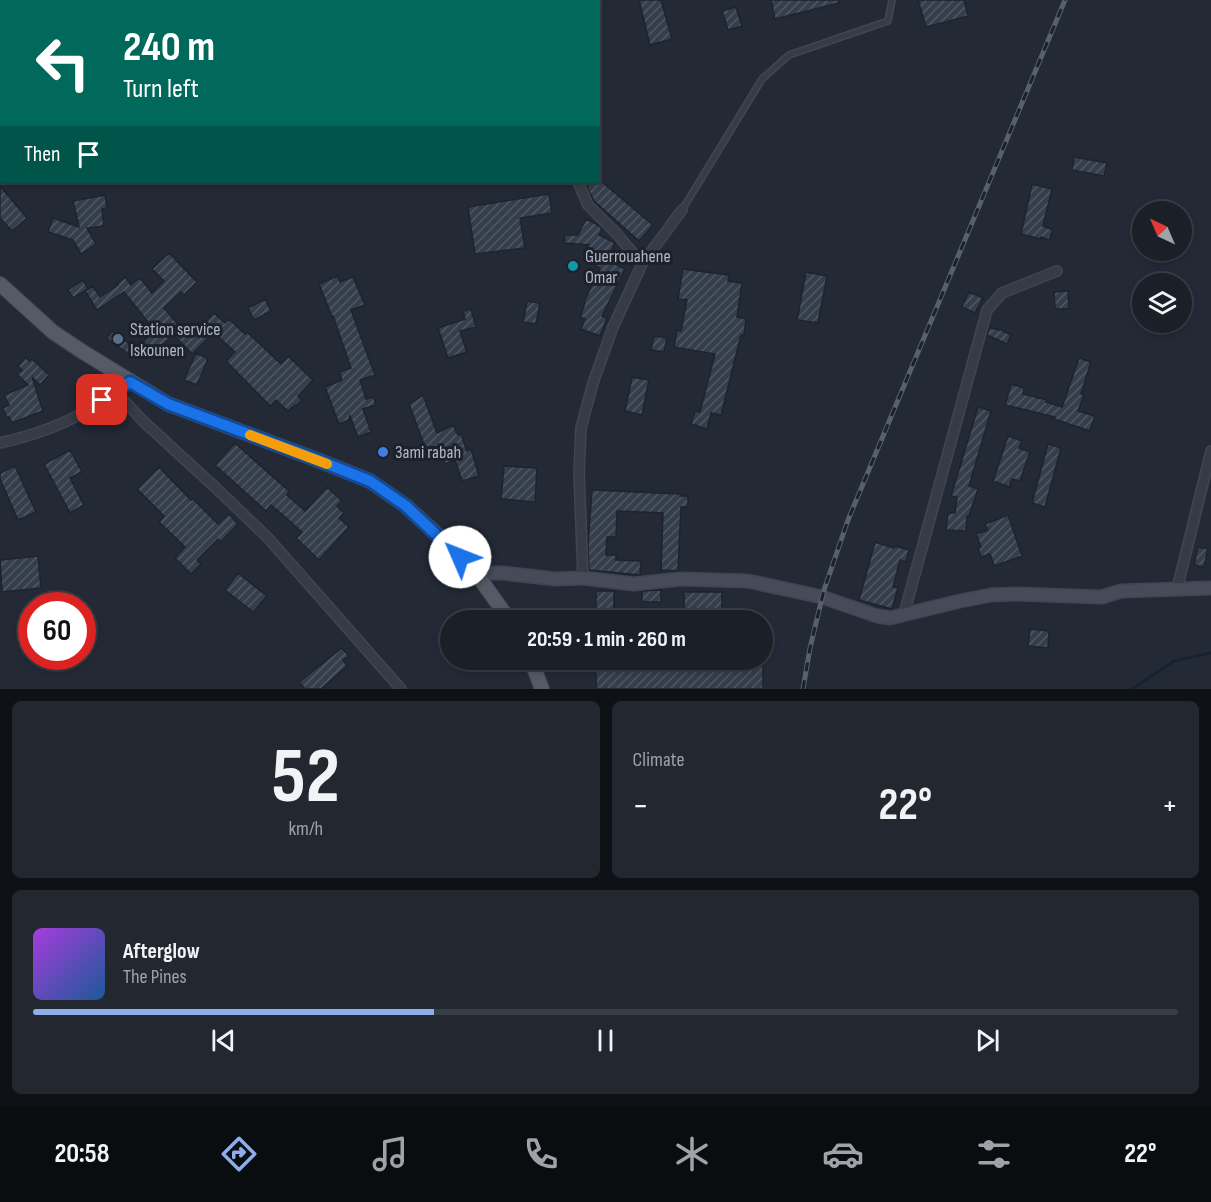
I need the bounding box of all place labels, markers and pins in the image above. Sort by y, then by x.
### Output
place label: Guerrouahene Omar [585,246,671,288]
marker: Guerrouahene Omar [566,259,580,273]
place label: Station service Iskounen [130,319,221,361]
marker: Station service Iskounen [111,332,125,346]
pin [76,374,127,425]
place label: 3ami rabah [395,442,461,463]
marker: 3ami rabah [376,445,390,459]

